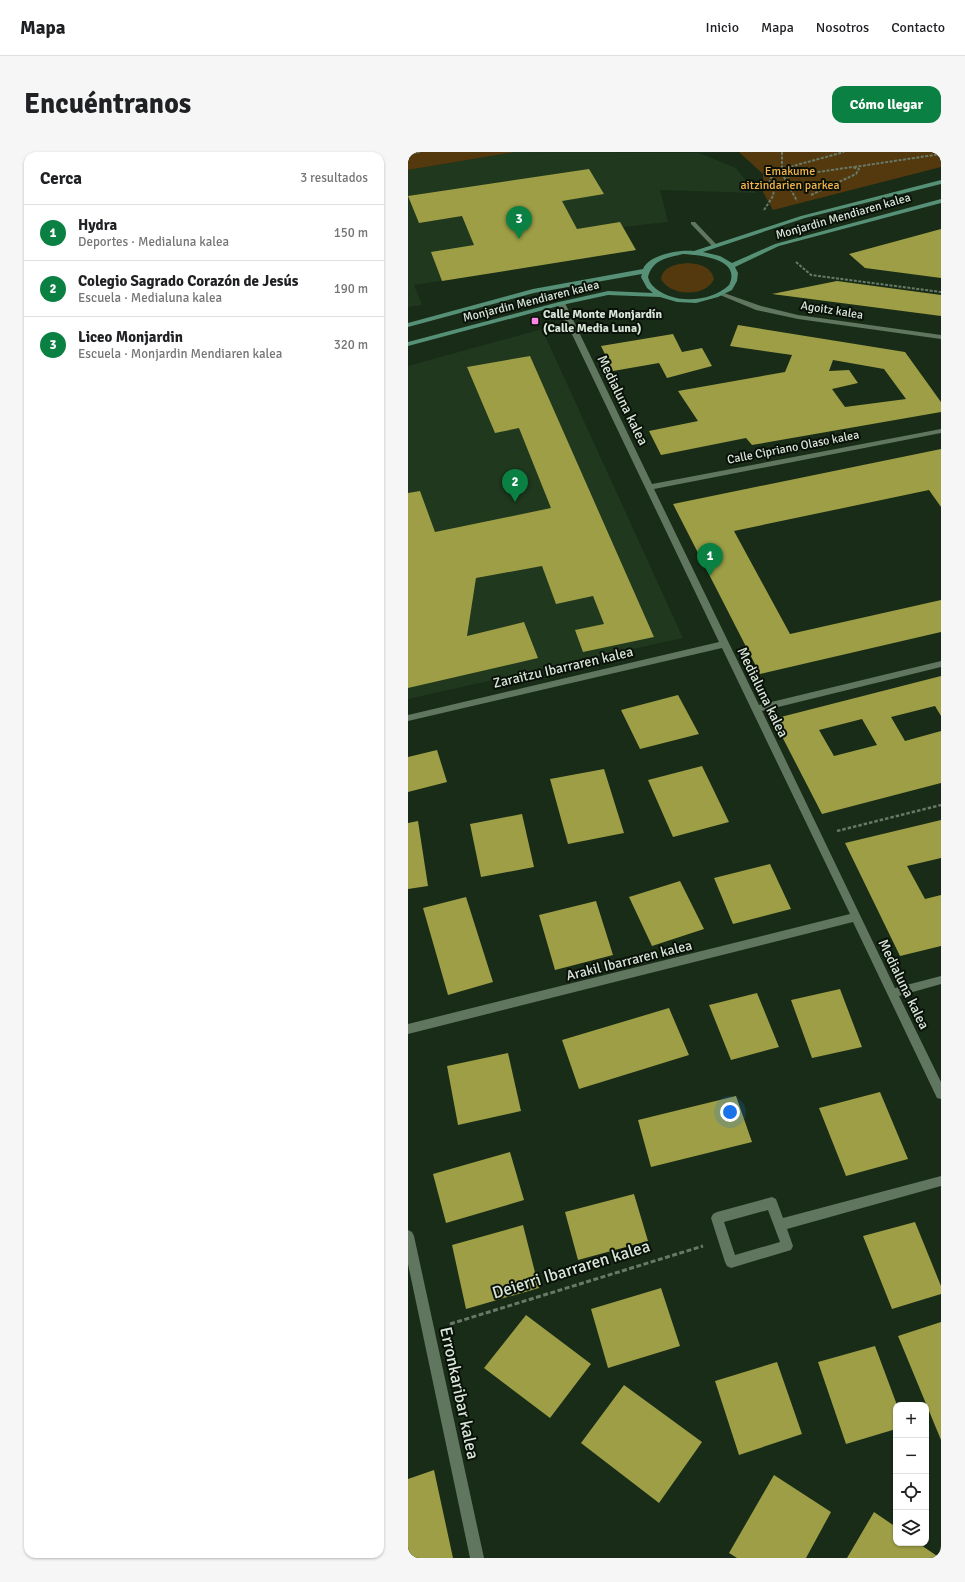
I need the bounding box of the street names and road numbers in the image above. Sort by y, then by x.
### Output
street label: Monjardin Mendiaren kalea [774,190,912,243]
street label: Monjardin Mendiaren kalea [461,277,601,326]
street label: Agoitz kalea [800,298,864,323]
street label: Medialuna kalea [593,352,652,448]
street label: Calle Cipriano Olaso kalea [726,427,860,468]
street label: Zaraitzu Ibarraren kalea [491,643,635,692]
street label: Medialuna kalea [733,644,792,740]
street label: Medialuna kalea [874,936,933,1032]
street label: Arakil Ibarraren kalea [564,937,694,984]
street label: Deierri Ibarraren kalea [490,1235,653,1303]
street label: Erronkaribar kalea [435,1325,484,1461]

